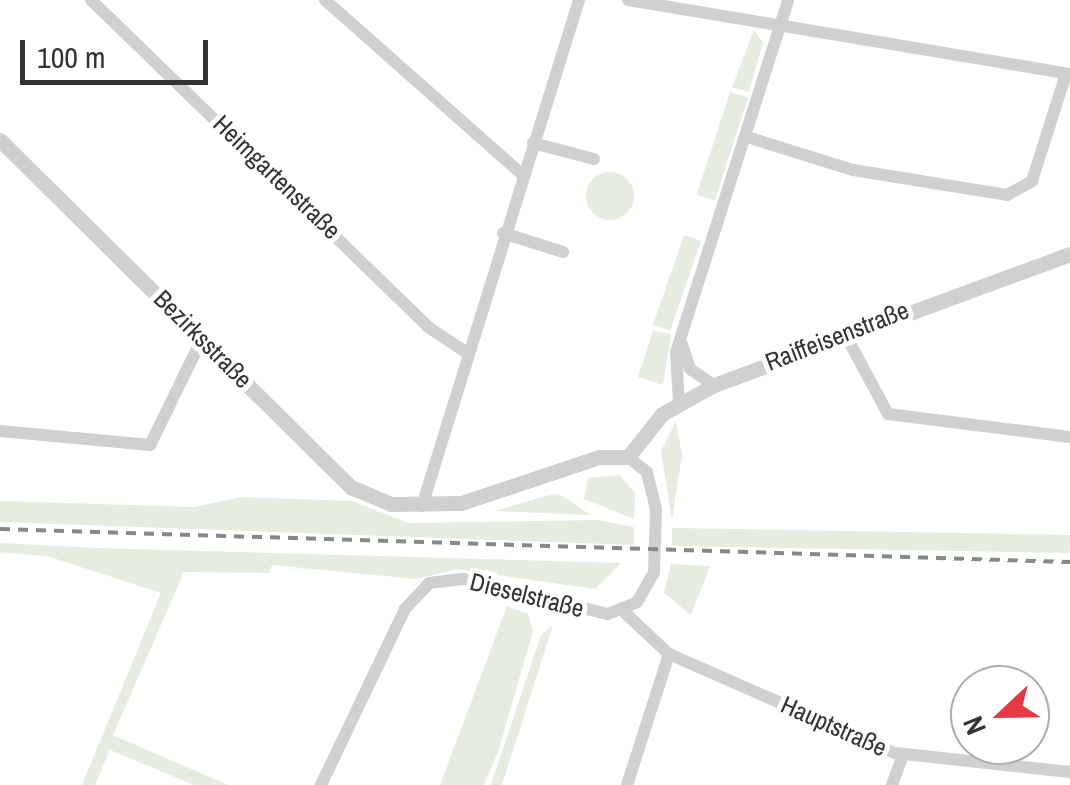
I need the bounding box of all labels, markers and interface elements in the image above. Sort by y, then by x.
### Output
scale bar [25,20,212,82]
text: 100 m [37,37,105,77]
street label: Heimgartenstraße [207,109,347,245]
street label: Bezirksstraße [148,284,258,394]
street label: Raiffeisenstraße [761,295,913,377]
street label: Dieselstraße [467,566,587,624]
north arrow [950,665,1050,765]
street label: Hauptstraße [776,689,892,763]
text: N [953,711,995,740]

